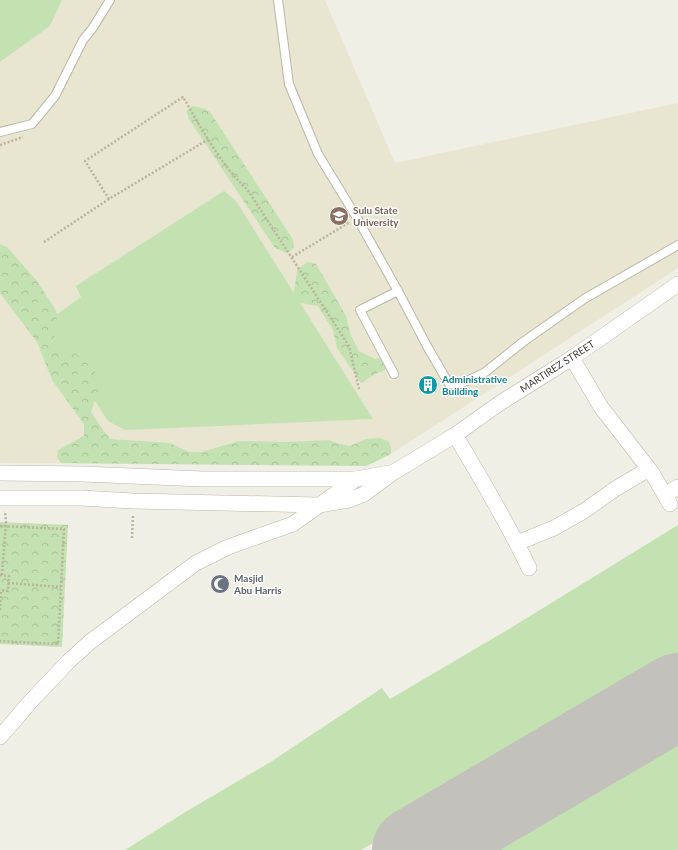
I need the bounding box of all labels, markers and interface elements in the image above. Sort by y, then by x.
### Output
place label: Sulu State University [353,204,399,228]
school or university icon: Sulu State University [328,205,350,227]
street label: MARTIREZ STREET [517,337,597,395]
place label: Administrative Building [441,373,508,397]
building icon: Administrative Building [417,374,439,396]
place label: Masjid Abu Harris [233,572,282,596]
mosque icon: Masjid Abu Harris [209,573,231,595]

